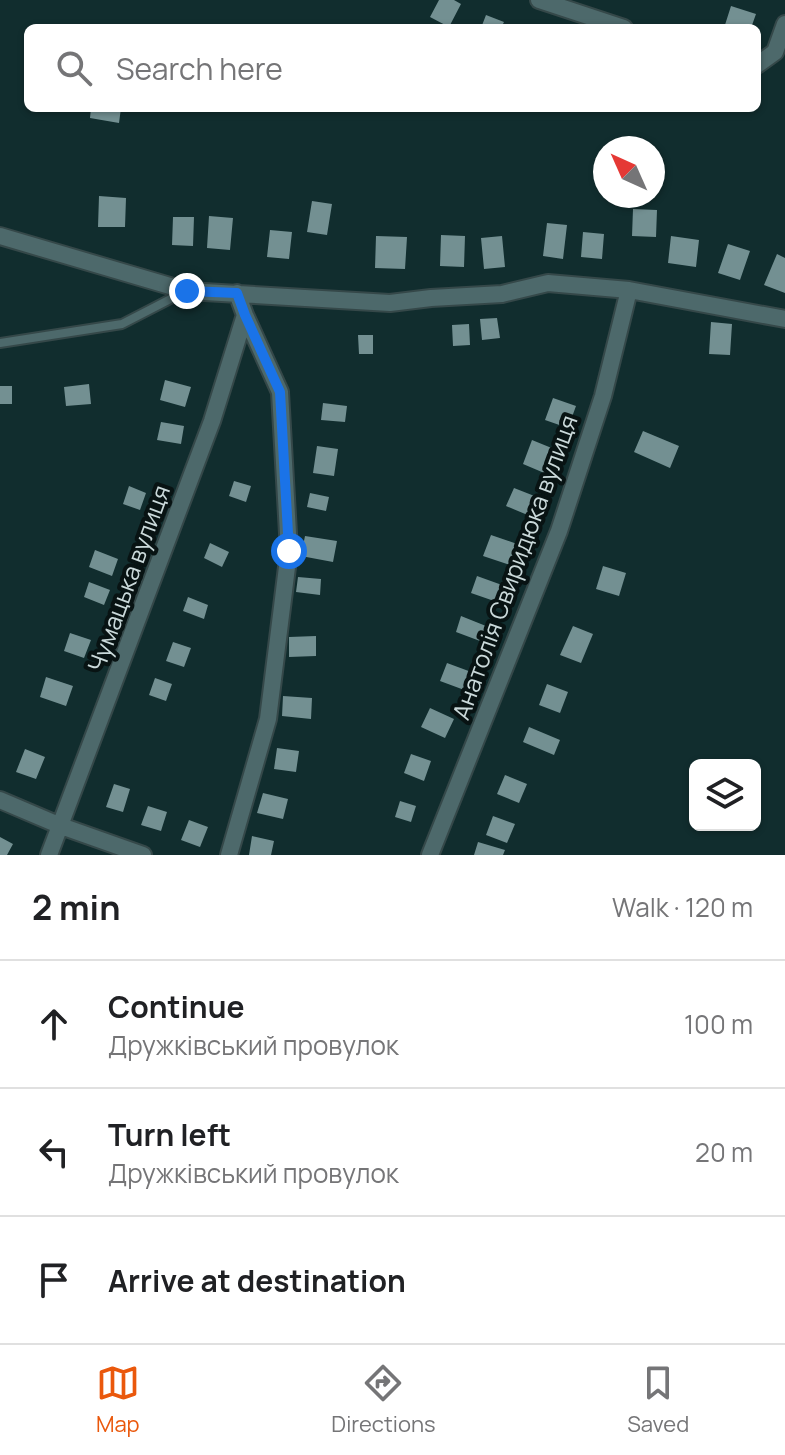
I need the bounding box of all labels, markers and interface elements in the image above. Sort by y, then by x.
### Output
search box [24,24,761,112]
icon: search [52,46,96,90]
text: Search here [116,48,283,89]
north arrow [593,136,665,208]
route end [169,273,205,309]
street label: Анатолія Свиридюка вулиця [443,410,585,724]
street label: Чумацька вулиця [79,480,177,676]
route start [271,533,307,569]
map controls [689,759,761,831]
button: layers [689,759,761,831]
text: 2 min [32,884,120,930]
text: Walk · 120 m [612,889,753,925]
text: Continue [108,986,244,1027]
icon: ahead [32,1002,76,1046]
text: 100 m [684,1006,753,1042]
text: Дружківський провулок [108,1027,399,1063]
text: Turn left [108,1114,231,1155]
icon: left [32,1130,76,1174]
text: 20 m [695,1134,753,1170]
text: Дружківський провулок [108,1155,399,1191]
icon: arrive [32,1258,76,1302]
text: Arrive at destination [108,1260,406,1301]
tab: Map [96,1361,140,1439]
tab: Directions [331,1361,436,1439]
tab: Saved [627,1361,689,1439]

